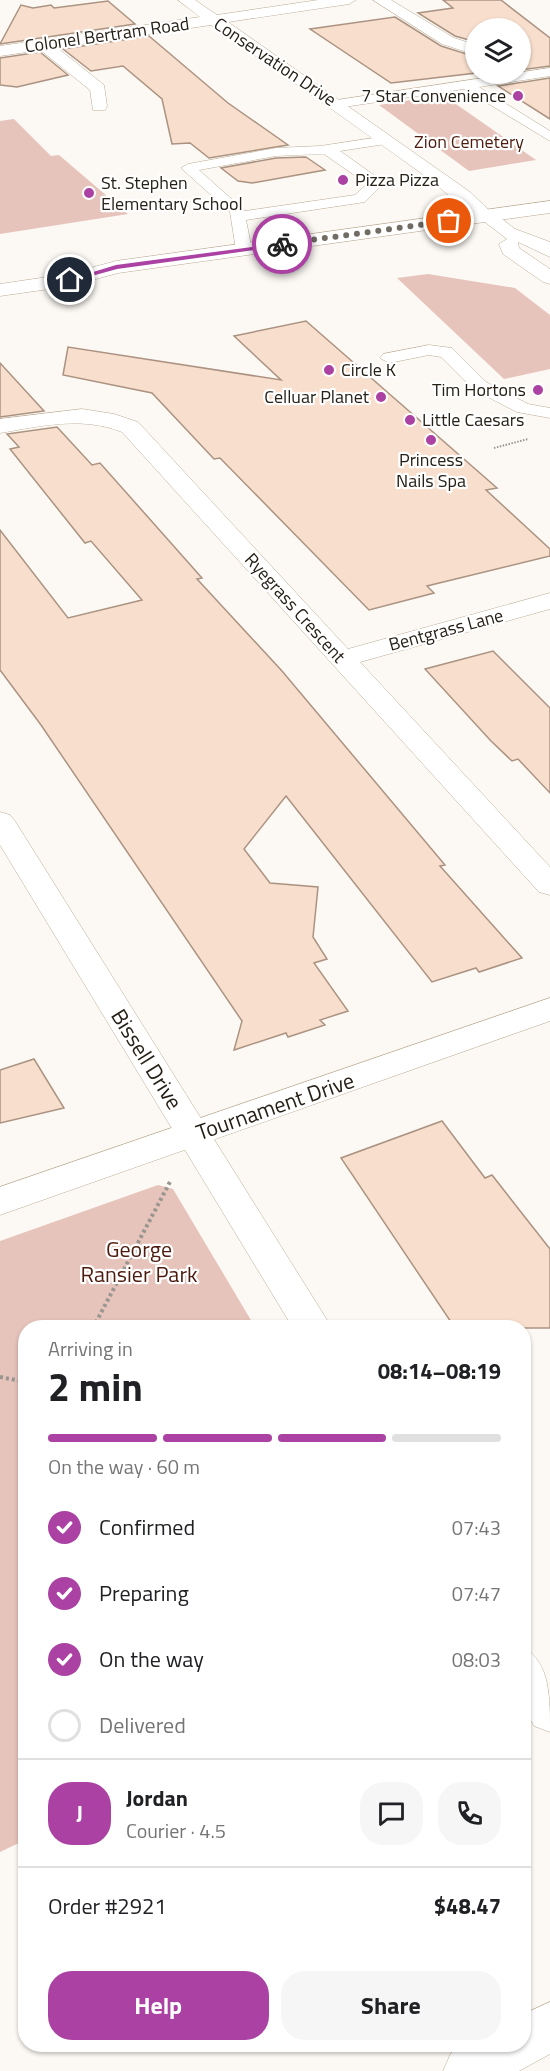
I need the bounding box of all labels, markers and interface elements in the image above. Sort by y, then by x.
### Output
street label: Colonel Bertram Road [23,10,191,59]
street label: Conservation Drive [209,10,342,113]
map controls [465,18,531,84]
button: layers [465,18,531,84]
place label: 7 Star Convenience [361,82,506,109]
marker: 7 Star Convenience [511,89,525,103]
park label: Zion Cemetery [414,128,524,155]
place label: Pizza Pizza [355,166,439,193]
place label: St. Stephen Elementary School [101,169,243,217]
marker: Pizza Pizza [336,173,350,187]
marker: St. Stephen Elementary School [82,186,96,200]
pin [423,195,474,246]
icon: bag [432,204,465,237]
courier [252,214,312,274]
icon: bike [266,228,299,261]
pin [44,254,95,305]
icon: home [53,263,86,296]
place label: Circle K [341,356,396,383]
marker: Circle K [322,363,336,377]
place label: Tim Hortons [432,376,526,403]
place label: Celluar Planet [264,383,370,410]
marker: Tim Hortons [531,383,545,397]
marker: Celluar Planet [374,390,388,404]
place label: Little Caesars [422,406,524,433]
marker: Little Caesars [403,413,417,427]
marker: Princess Nails Spa [424,433,438,447]
place label: Princess Nails Spa [396,446,466,494]
street label: Ryegrass Crescent [239,547,353,669]
street label: Bentgrass Lane [386,601,506,658]
street label: Bissell Drive [103,1002,191,1116]
street label: Tournament Drive [191,1063,359,1149]
park label: George Ransier Park [80,1232,198,1291]
text: Arriving in [48,1333,133,1364]
text: 08:14–08:19 [378,1354,501,1388]
text: 2 min [48,1357,143,1416]
text: On the way · 60 m [48,1451,200,1482]
text: Confirmed [99,1510,195,1544]
icon: check [48,1511,81,1544]
text: 07:43 [452,1512,501,1543]
text: Preparing [99,1576,189,1610]
icon: check [48,1577,81,1610]
text: 07:47 [452,1578,501,1609]
text: On the way [99,1642,204,1676]
icon: check [48,1643,81,1676]
text: 08:03 [452,1644,501,1675]
text: Delivered [99,1708,186,1742]
text: Jordan [126,1781,188,1815]
button: chat [360,1782,423,1845]
button: phone [438,1782,501,1845]
text: J [76,1796,83,1830]
text: Courier · 4.5 [126,1815,226,1846]
text: Order #2921 [48,1889,167,1923]
text: $48.47 [434,1889,501,1923]
button: Help [48,1971,269,2040]
button: Share [281,1971,501,2040]

